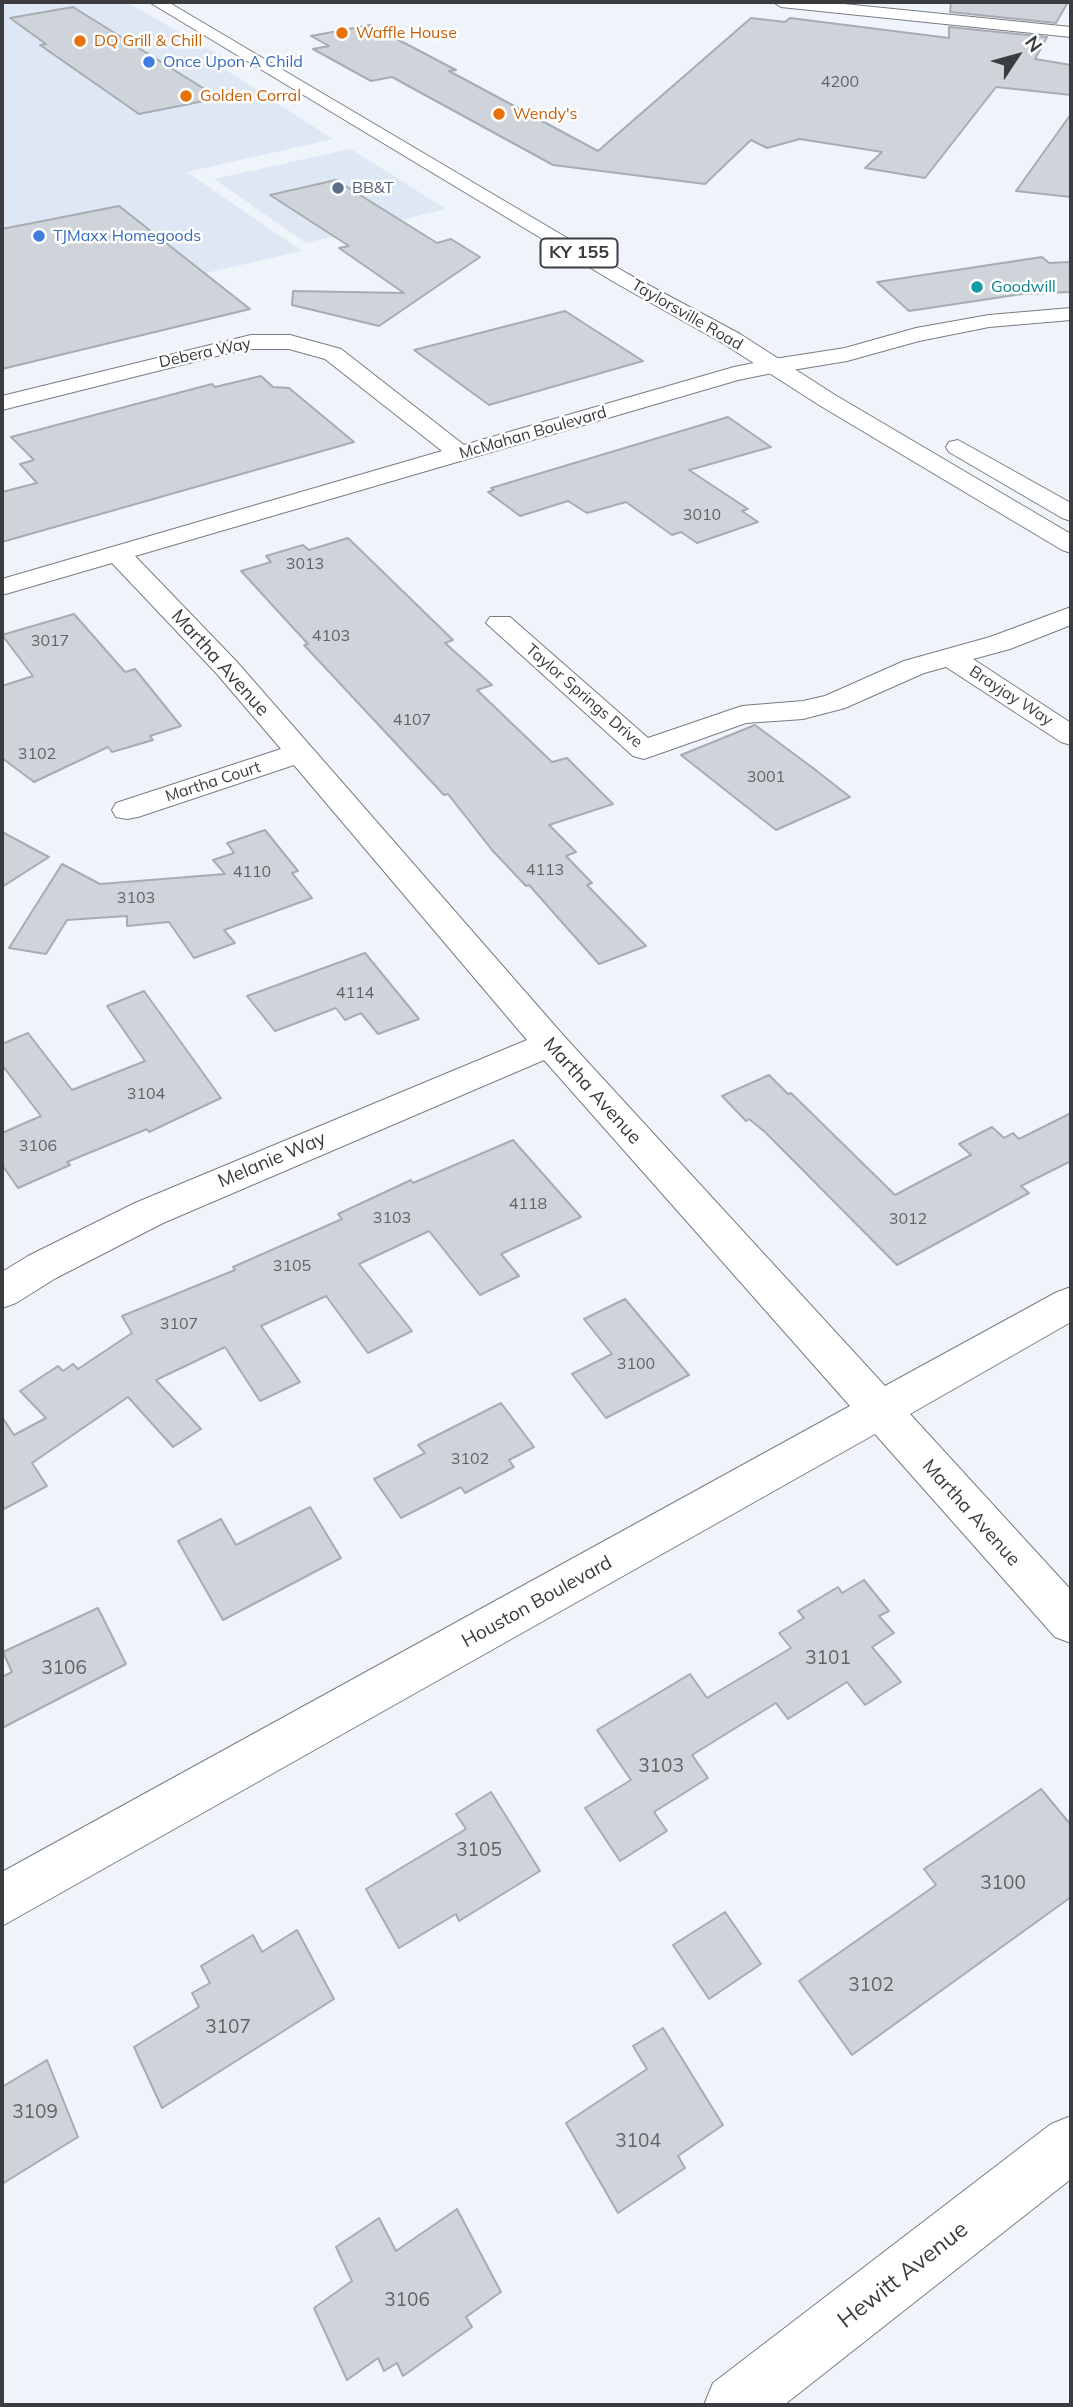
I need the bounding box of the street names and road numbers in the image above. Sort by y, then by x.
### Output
road number: KY 155 [540,239,618,268]
street label: Taylorsville Road [628,275,746,355]
street label: Debera Way [157,334,253,372]
street label: McMahan Boulevard [457,403,609,463]
street label: Martha Avenue [166,605,274,721]
street label: Taylor Springs Drive [522,640,646,752]
street label: Brayjay Way [966,662,1056,730]
street label: Martha Court [163,758,263,806]
street label: Martha Avenue [538,1033,646,1149]
street label: Melanie Way [215,1127,329,1193]
street label: Martha Avenue [917,1455,1025,1571]
street label: Houston Boulevard [458,1551,616,1653]
street label: Hewitt Avenue [833,2216,973,2334]

